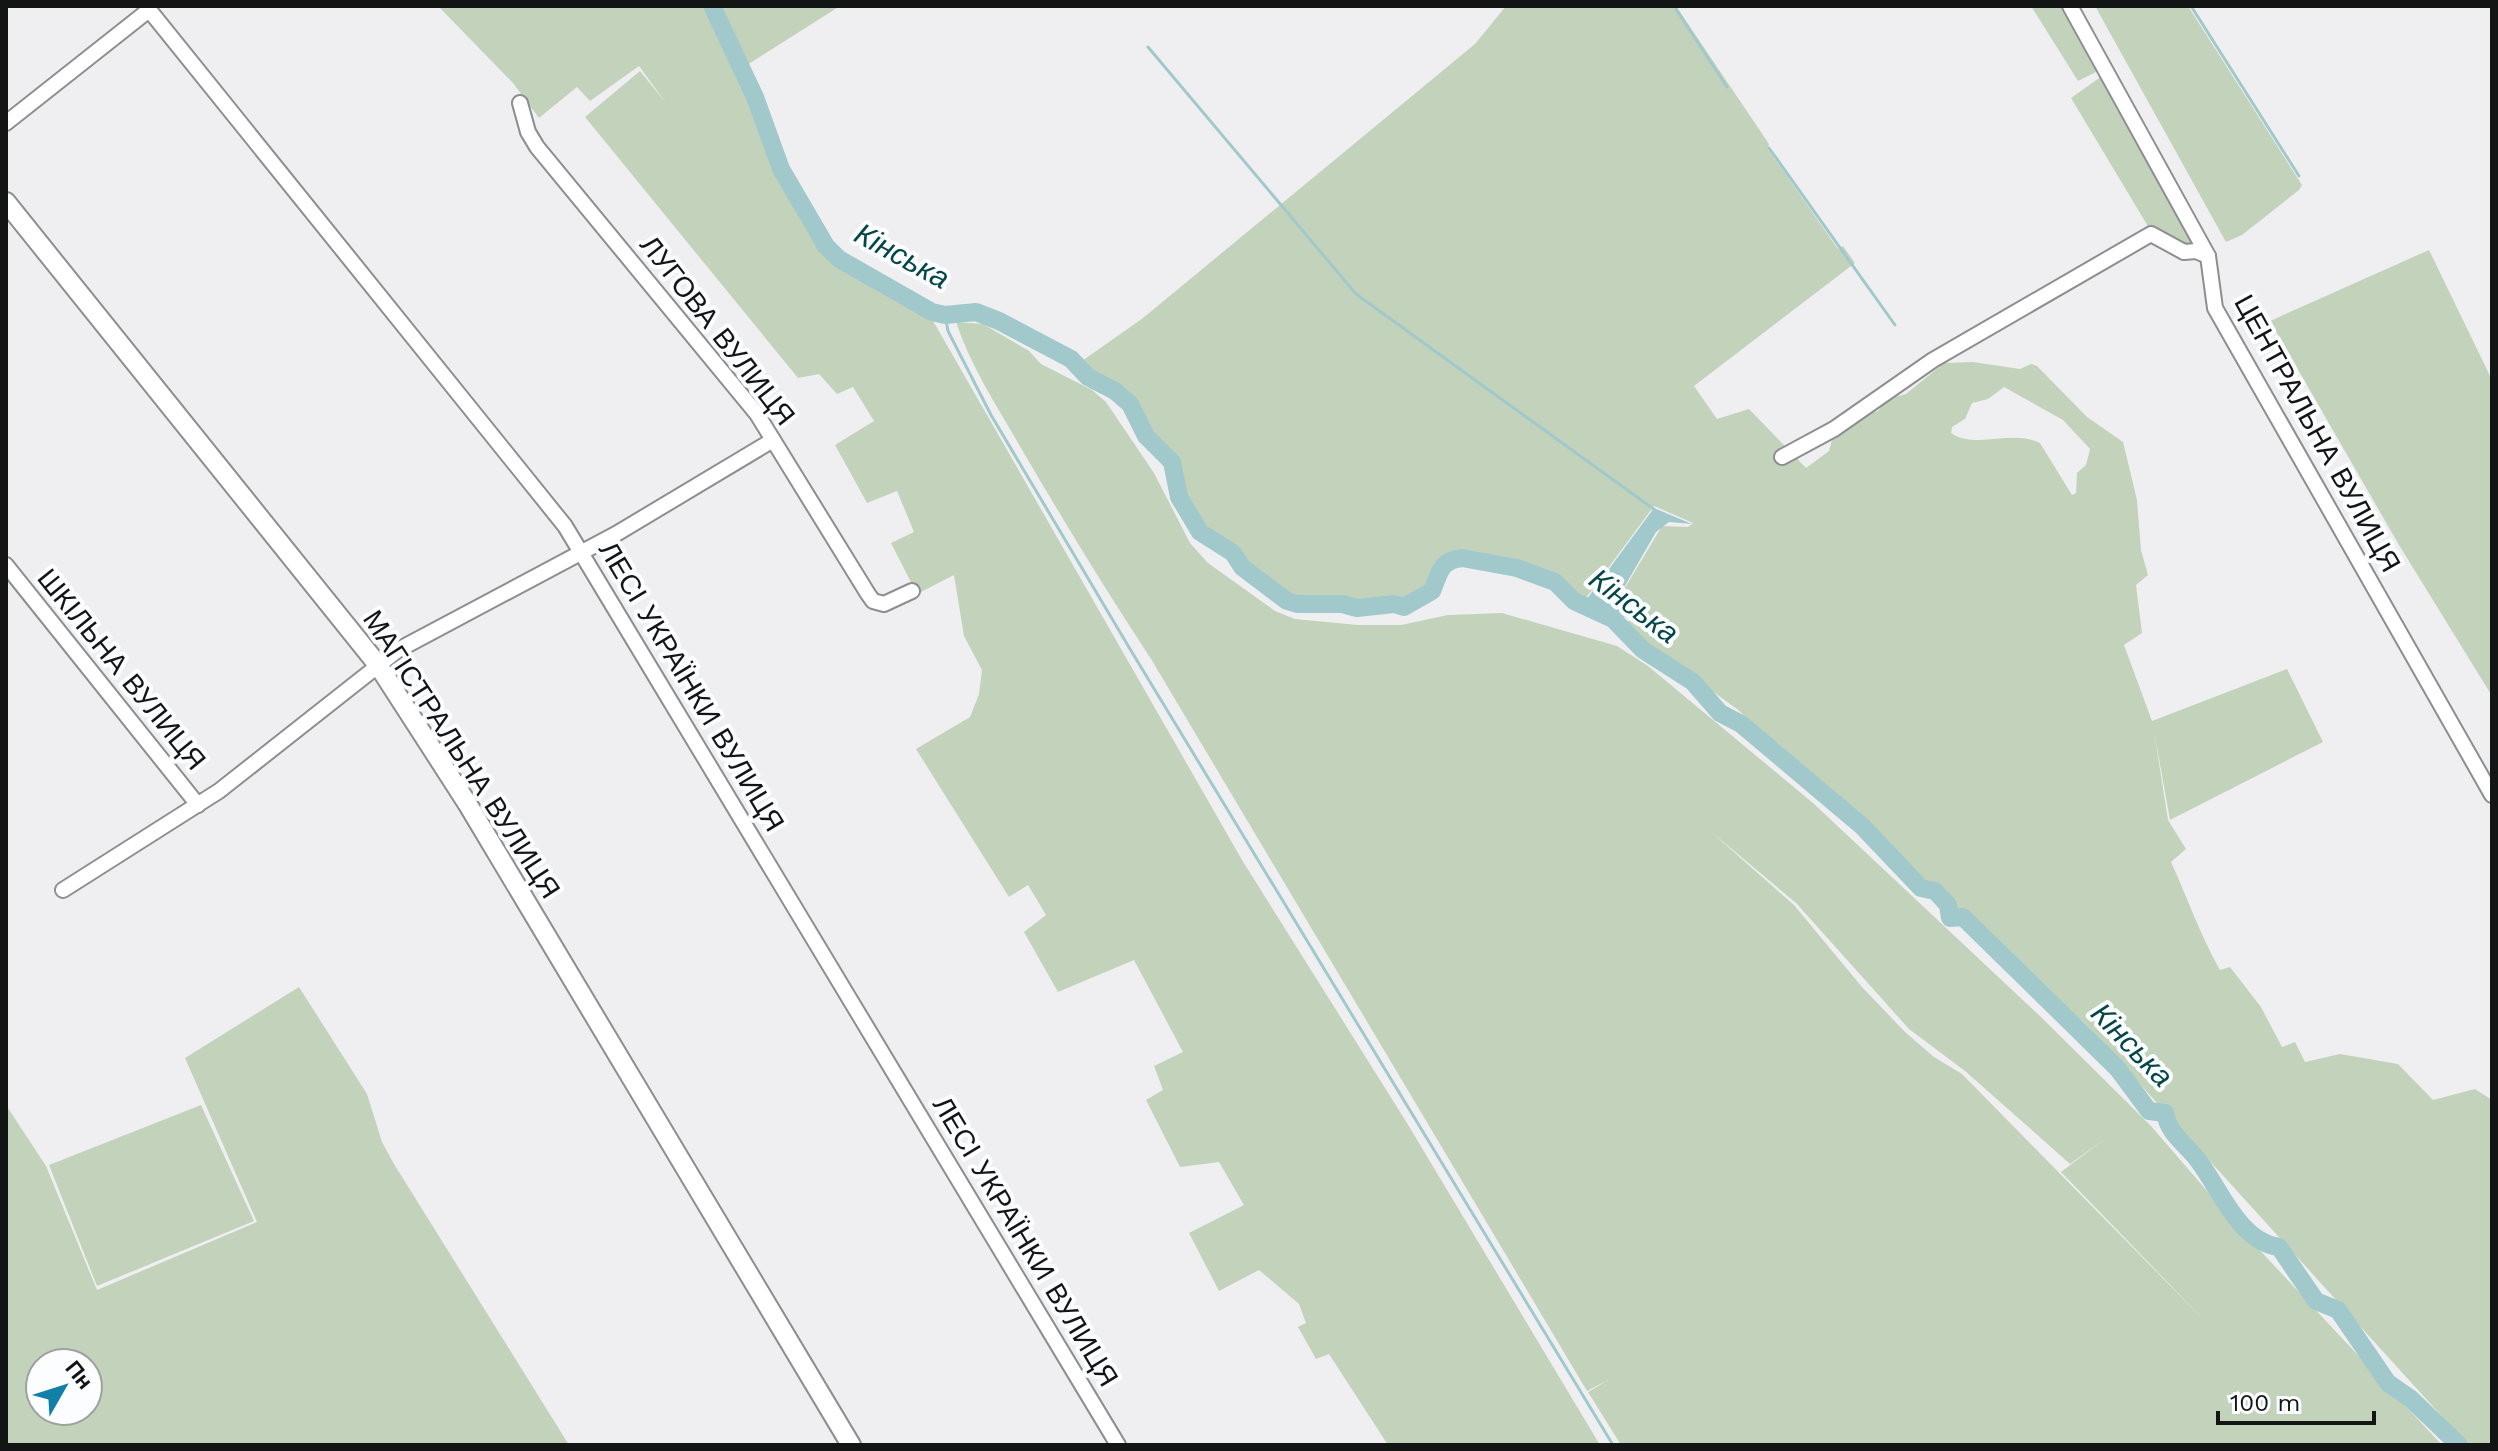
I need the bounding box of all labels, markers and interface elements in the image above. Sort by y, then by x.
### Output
water label: Кінська [849,215,956,296]
street label: ЛУГОВА ВУЛИЦЯ [633,229,802,432]
street label: ЦЕНТРАЛЬНА ВУЛИЦЯ [2227,289,2408,578]
street label: ЛЕСІ УКРАЇНКИ ВУЛИЦЯ [592,535,791,837]
water label: Кінська [1583,561,1686,650]
street label: ШКІЛЬНА ВУЛИЦЯ [30,562,213,776]
street label: МАГІСТРАЛЬНА ВУЛИЦЯ [356,604,567,904]
water label: Кінська [2084,996,2181,1094]
street label: ЛЕСІ УКРАЇНКИ ВУЛИЦЯ [926,1090,1125,1392]
north arrow [24,1347,104,1427]
text: Пн [60,1356,98,1394]
scale bar [2218,1375,2374,1425]
text: 100 m [2230,1389,2300,1417]

